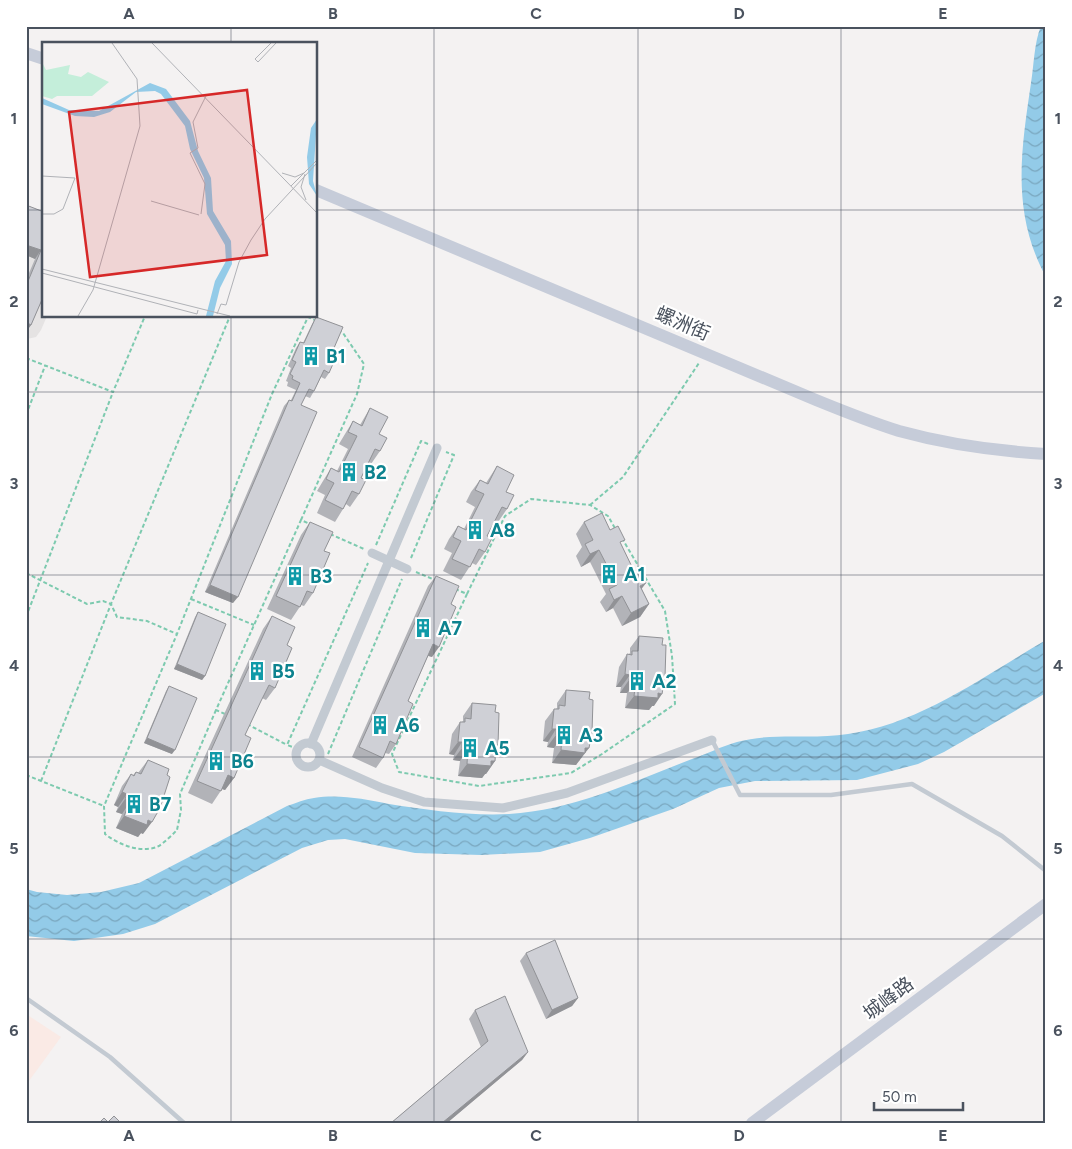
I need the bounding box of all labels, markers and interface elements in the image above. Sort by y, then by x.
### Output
text: A [123,4,135,23]
text: B [328,4,338,23]
text: C [530,4,542,23]
text: D [733,4,745,23]
text: E [938,4,948,23]
inset map [42,42,318,318]
text: 1 [11,109,17,128]
text: 1 [1055,109,1061,128]
text: 2 [9,292,19,311]
text: 2 [1053,292,1063,311]
street label: 螺洲街 [652,302,714,345]
building icon: B1 [300,345,322,367]
place label: B1 [326,345,346,368]
building icon: B2 [338,461,360,483]
place label: B2 [364,461,387,484]
text: 3 [10,474,19,493]
text: 3 [1054,474,1063,493]
building icon: A8 [464,519,486,541]
place label: A8 [490,519,515,542]
building icon: A1 [598,563,620,585]
place label: A1 [624,563,646,586]
building icon: B3 [284,565,306,587]
place label: B3 [310,565,332,588]
building icon: A7 [412,617,434,639]
place label: A7 [438,617,462,640]
text: 4 [9,656,19,675]
text: 4 [1053,656,1063,675]
building icon: B5 [246,660,268,682]
place label: B5 [272,660,295,683]
building icon: A2 [626,670,648,692]
place label: A2 [652,670,677,693]
building icon: A6 [369,714,391,736]
place label: A6 [395,714,420,737]
building icon: A3 [553,724,575,746]
place label: A3 [579,724,603,747]
building icon: A5 [459,737,481,759]
place label: A5 [485,737,510,760]
building icon: B6 [205,750,227,772]
place label: B6 [231,750,254,773]
building icon: B7 [123,793,145,815]
place label: B7 [149,793,171,816]
text: 5 [9,839,19,858]
text: 5 [1053,839,1063,858]
street label: 城峰路 [859,972,918,1025]
text: 6 [9,1021,19,1040]
text: 6 [1053,1021,1063,1040]
scale bar [874,1079,963,1111]
text: 50 m [882,1088,917,1106]
text: A [123,1126,135,1145]
text: B [328,1126,338,1145]
text: C [530,1126,542,1145]
text: D [733,1126,745,1145]
text: E [938,1126,948,1145]

